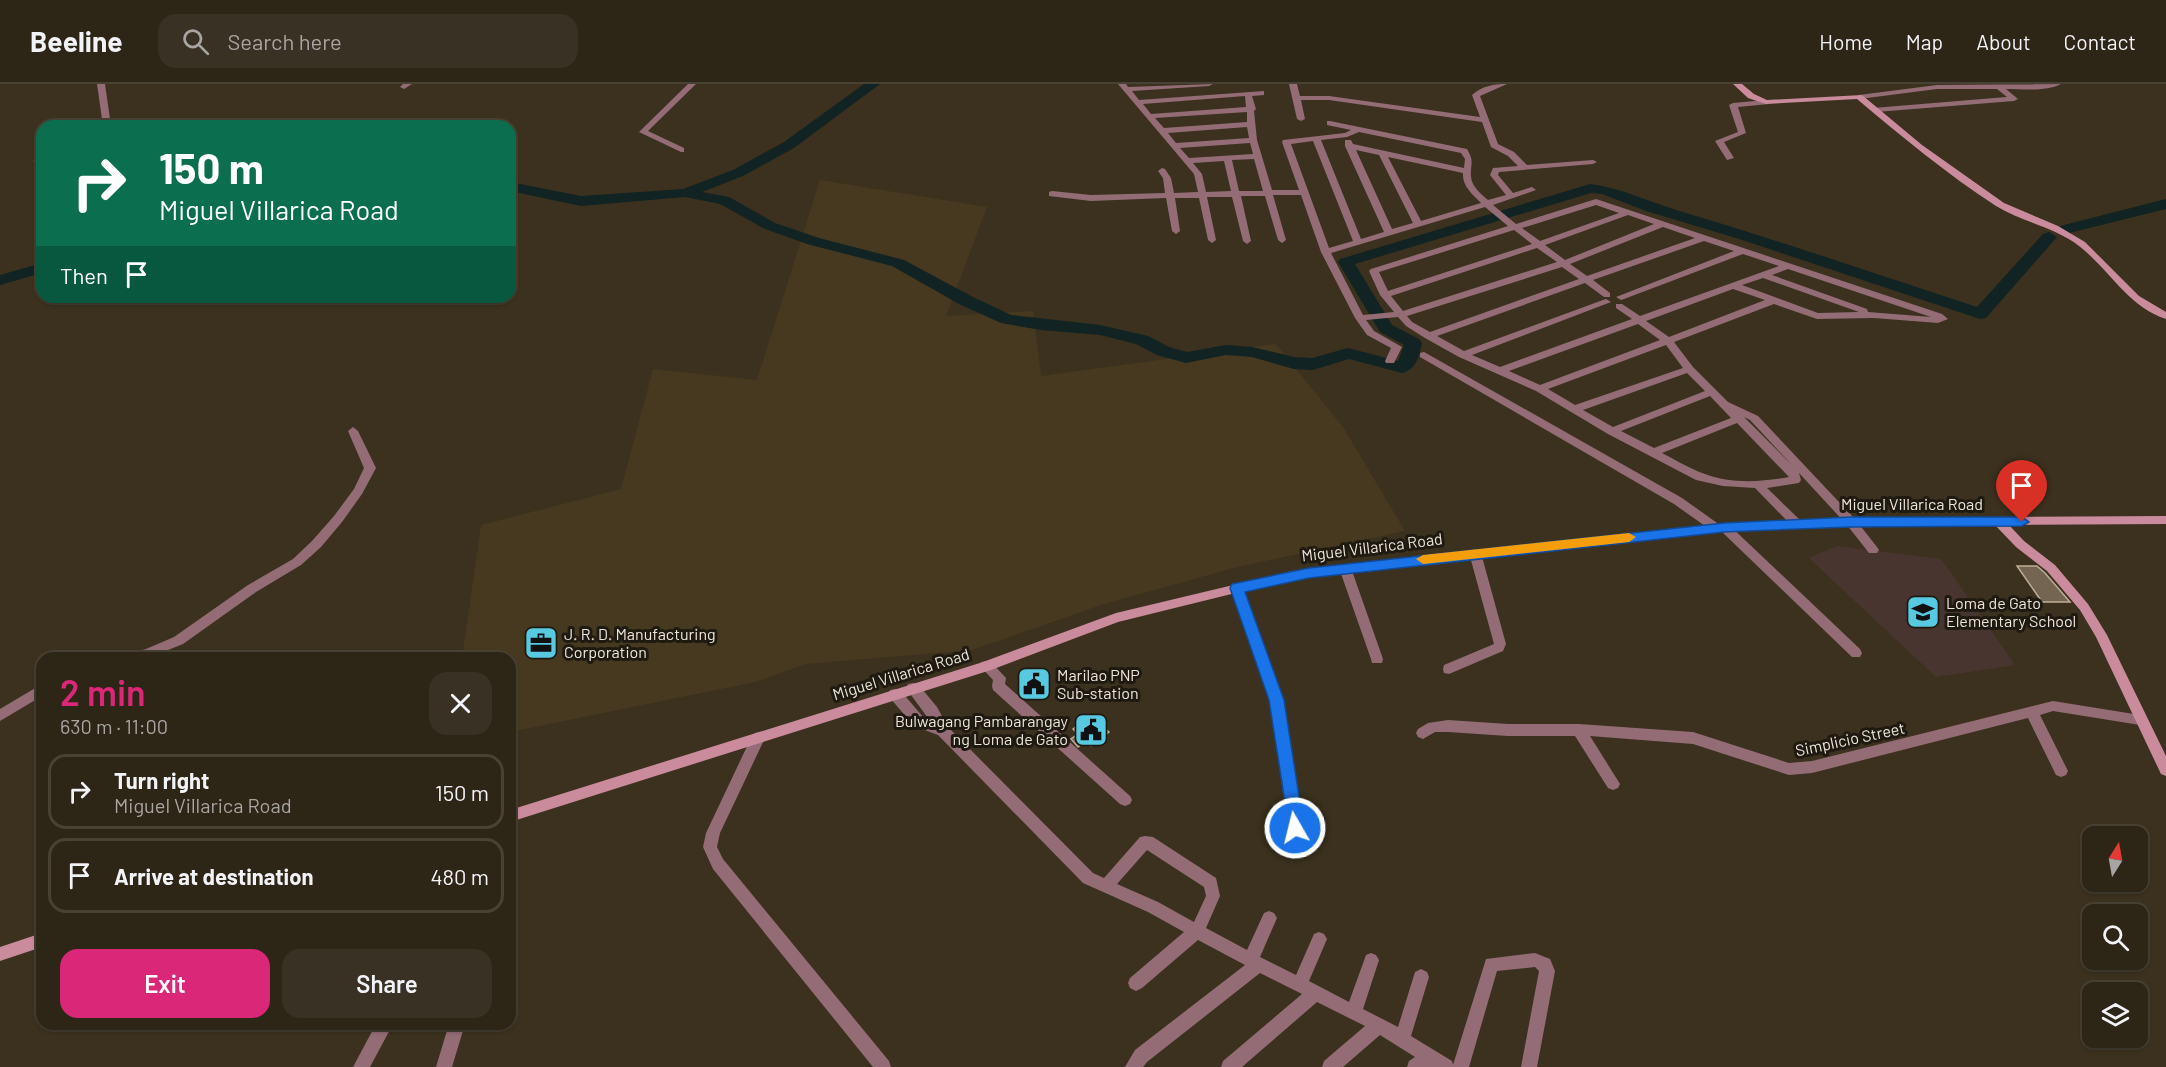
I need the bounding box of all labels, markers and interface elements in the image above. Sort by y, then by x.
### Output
search box [158,14,578,68]
text: Beeline [30,24,122,58]
icon: search [179,25,212,58]
text: Search here [227,28,342,54]
text: Home [1819,29,1873,54]
text: Map [1906,29,1943,54]
text: About [1976,29,2031,54]
text: Contact [2064,29,2136,54]
text: 150 m [159,142,264,192]
icon: right [60,144,138,222]
text: Miguel Villarica Road [159,193,399,225]
icon: arrive [120,258,153,291]
text: Then [60,262,108,288]
pin [1996,460,2047,522]
icon: arrive [2005,469,2038,502]
street label: Miguel Villarica Road [1841,494,1983,513]
street label: Miguel Villarica Road [1300,528,1444,565]
place label: Loma de Gato Elementary School [1946,593,2076,630]
school or university icon: Loma de Gato Elementary School [1905,594,1941,630]
place label: J. R. D. Manufacturing Corporation [564,624,716,661]
office icon: J. R. D. Manufacturing Corporation [523,625,559,661]
street label: Miguel Villarica Road [830,644,972,703]
place label: Marilao PNP Sub-station [1057,665,1140,702]
public building icon: Marilao PNP Sub-station [1016,666,1052,702]
text: 2 min [60,670,146,713]
button: close [429,672,492,735]
place label: Bulwagang Pambarangay ng Loma de Gato [895,711,1069,748]
public building icon: Bulwagang Pambarangay ng Loma de Gato [1073,712,1109,748]
text: 630 m · 11:00 [60,714,168,738]
street label: Simplicio Street [1794,718,1906,759]
text: Turn right [114,767,209,793]
icon: right [63,775,96,808]
text: 150 m [435,779,489,805]
text: Miguel Villarica Road [114,793,292,817]
position arrow [1263,796,1327,860]
north arrow [2082,826,2148,892]
map controls [2082,826,2148,1048]
icon: arrive [63,859,96,892]
text: Arrive at destination [114,863,313,889]
text: 480 m [430,863,489,889]
button: search [2082,904,2148,970]
button: Exit [60,949,270,1018]
button: Share [282,949,492,1018]
button: layers [2082,982,2148,1048]

